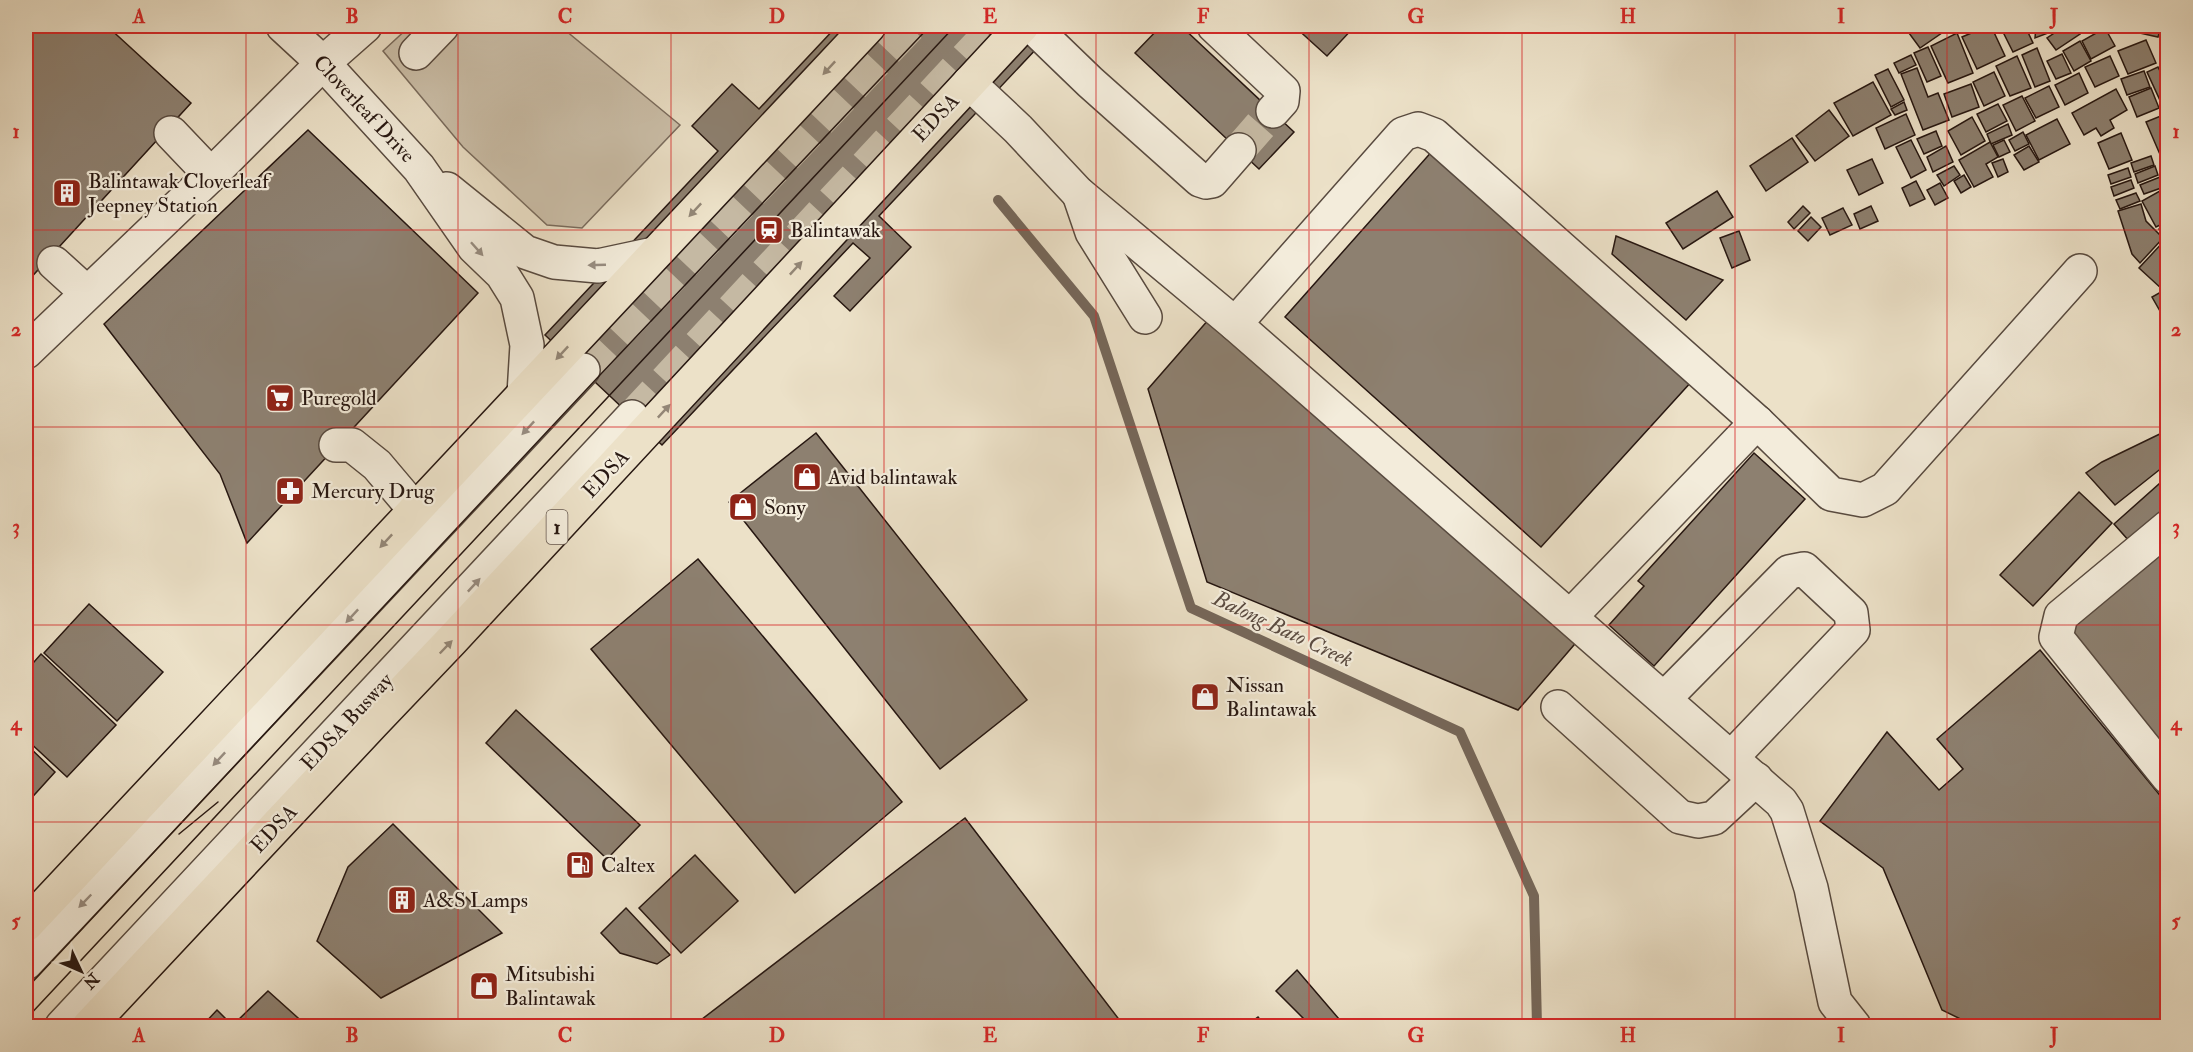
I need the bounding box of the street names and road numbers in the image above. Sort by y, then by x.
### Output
street label: Cloverleaf Drive [307,49,421,169]
street label: EDSA [907,88,965,148]
street label: EDSA [577,444,635,504]
road number: 1 [546,510,568,544]
street label: EDSA Busway [295,667,400,777]
street label: EDSA [245,799,303,859]

